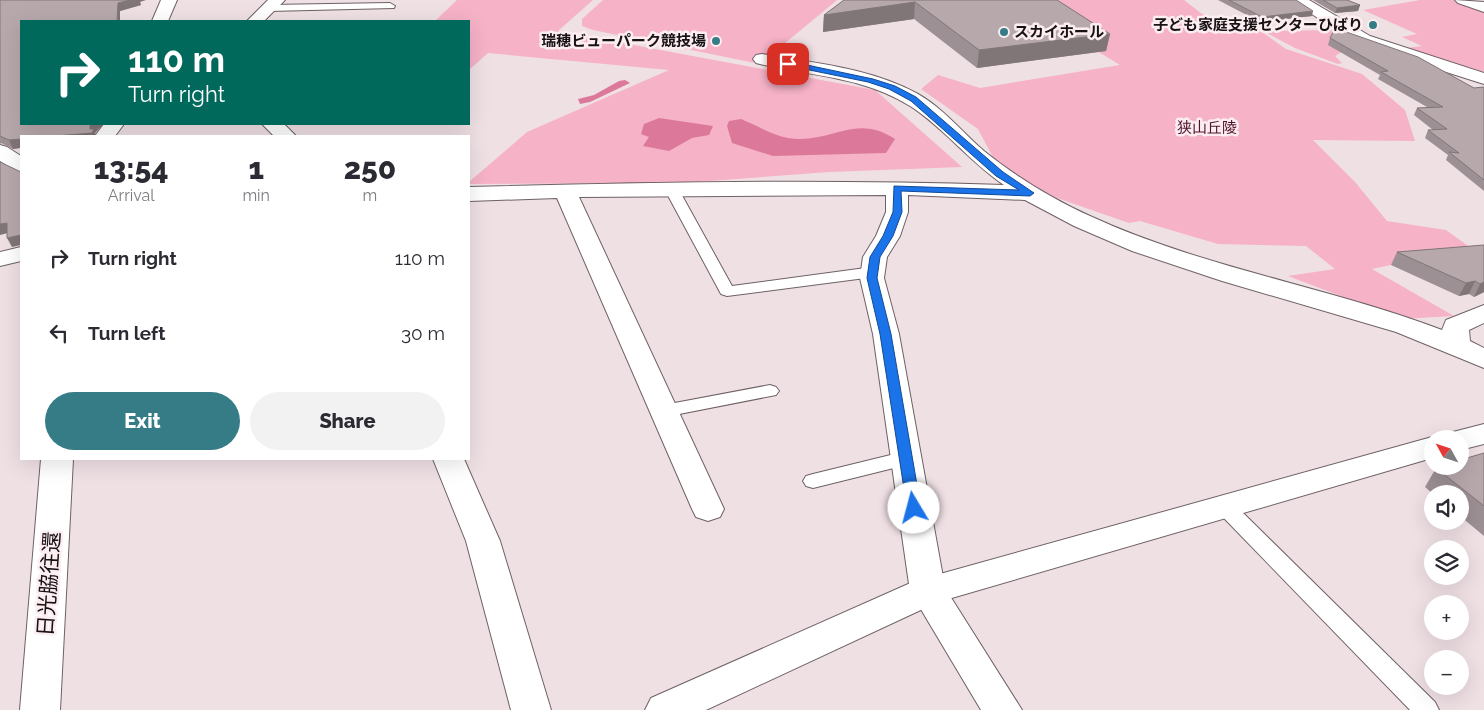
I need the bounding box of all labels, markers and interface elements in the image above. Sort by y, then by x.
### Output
place label: 子ども家庭支援センターひばり [1153,16,1363,34]
marker: 子ども家庭支援センターひばり [1367,19,1379,31]
place label: スカイホール [1014,23,1104,41]
marker: スカイホール [998,26,1010,38]
place label: 瑞穂ビューパーク競技場 [541,32,706,50]
marker: 瑞穂ビューパーク競技場 [710,35,722,47]
text: 110 m [128,39,225,80]
icon: right [45,40,110,105]
pin [767,43,809,85]
icon: arrive [774,50,802,78]
text: Turn right [128,81,225,107]
park label: 狭山丘陵 [1177,119,1237,137]
text: 13:54 [94,151,169,186]
text: 1 [248,151,264,186]
text: 250 [344,151,396,186]
text: Arrival [108,186,155,205]
text: min [242,186,270,205]
text: m [363,186,377,205]
icon: right [45,244,73,272]
text: Turn right [88,247,177,269]
text: 110 m [395,247,445,269]
icon: left [45,319,73,347]
text: Turn left [88,322,165,344]
text: 30 m [401,322,445,344]
button: Exit [45,392,240,450]
button: Share [250,392,445,450]
north arrow [1424,430,1469,475]
map controls [1424,430,1469,695]
position arrow [887,481,939,533]
button: sound [1424,485,1469,530]
street label: 日光脇往還 [32,531,65,637]
button: layers [1424,540,1469,585]
button: + [1424,595,1469,640]
button: − [1424,650,1469,695]

